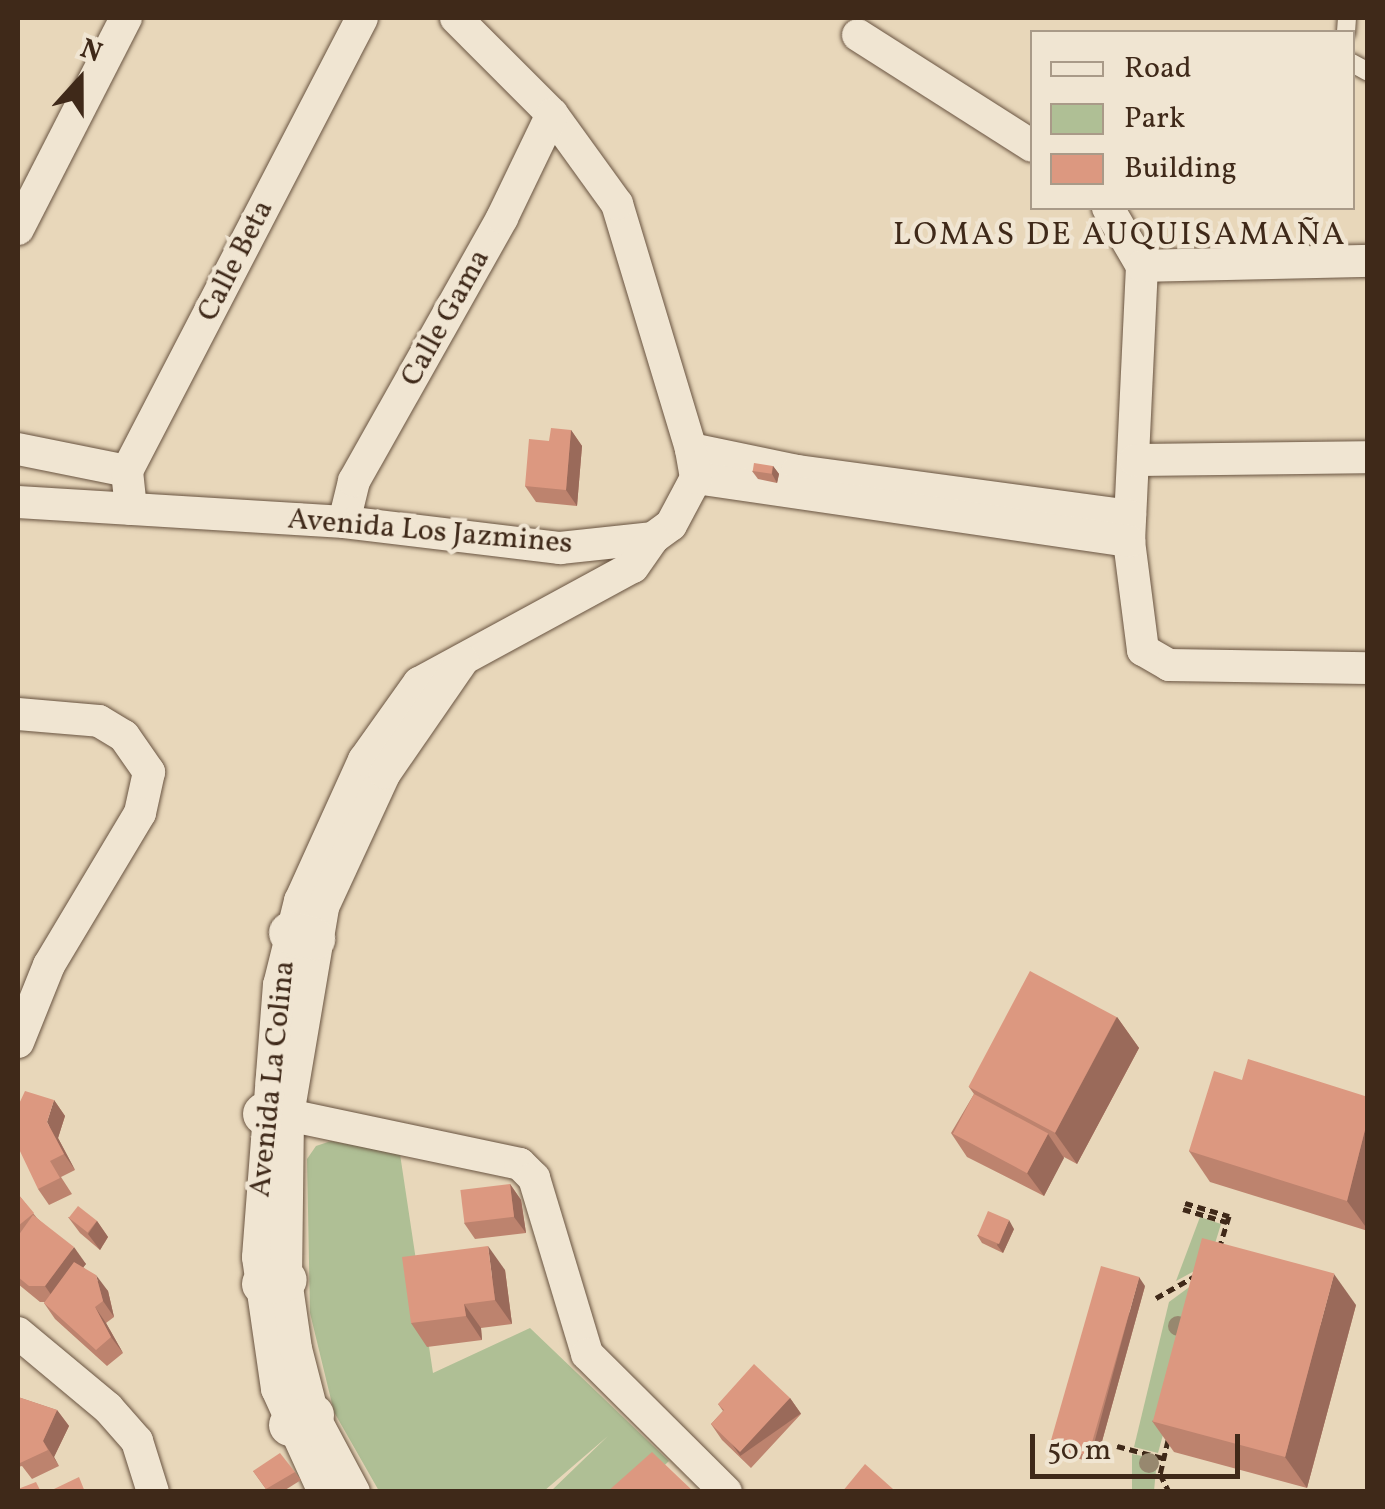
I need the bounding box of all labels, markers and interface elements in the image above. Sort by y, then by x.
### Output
north arrow [30,30,130,130]
text: N [74,30,107,73]
legend [1030,30,1355,210]
text: Road [1124,48,1192,90]
text: Park [1124,98,1185,140]
text: Building [1124,148,1237,190]
street label: Calle Beta [190,194,282,328]
district label: LOMAS DE AUQUISAMAÑA [893,217,1347,255]
street label: Calle Gama [394,243,498,393]
street label: Avenida Los Jazmines [286,502,574,562]
street label: Avenida La Colina [243,959,303,1199]
scale bar [1035,1414,1245,1476]
text: 50 m [1047,1430,1111,1472]

